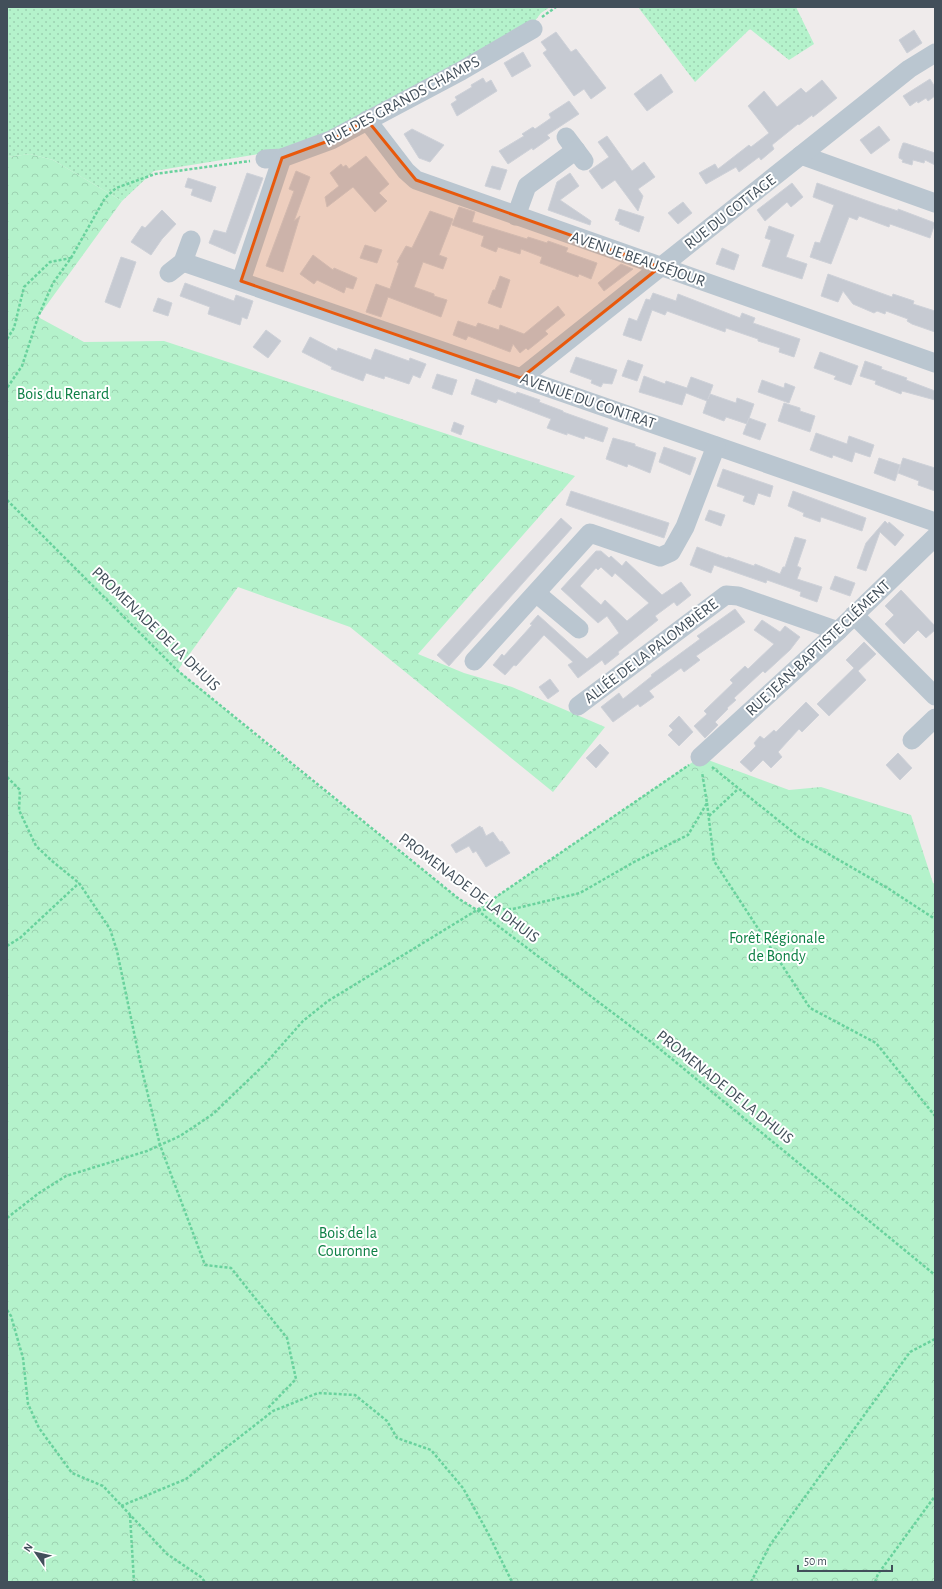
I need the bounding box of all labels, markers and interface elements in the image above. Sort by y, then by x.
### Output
street label: RUE DES GRANDS CHAMPS [322,53,482,149]
street label: RUE DU COTTAGE [681,171,779,252]
street label: AVENUE BEAUSÉJOUR [569,227,708,290]
street label: AVENUE DU CONTRAT [518,370,658,432]
park label: Bois du Renard [17,386,109,402]
street label: PROMENADE DE LA DHUIS [89,564,223,694]
street label: RUE JEAN-BAPTISTE CLÉMENT [741,575,893,719]
street label: ALLÉE DE LA PALOMBIÈRE [580,594,721,706]
street label: PROMENADE DE LA DHUIS [396,830,542,946]
park label: Forêt Régionale de Bondy [729,930,825,965]
street label: PROMENADE DE LA DHUIS [654,1027,796,1147]
park label: Bois de la Couronne [318,1225,378,1259]
north arrow [16,1533,56,1573]
text: N [21,1541,35,1554]
scale bar [798,1547,892,1573]
text: 50 m [804,1555,827,1567]

